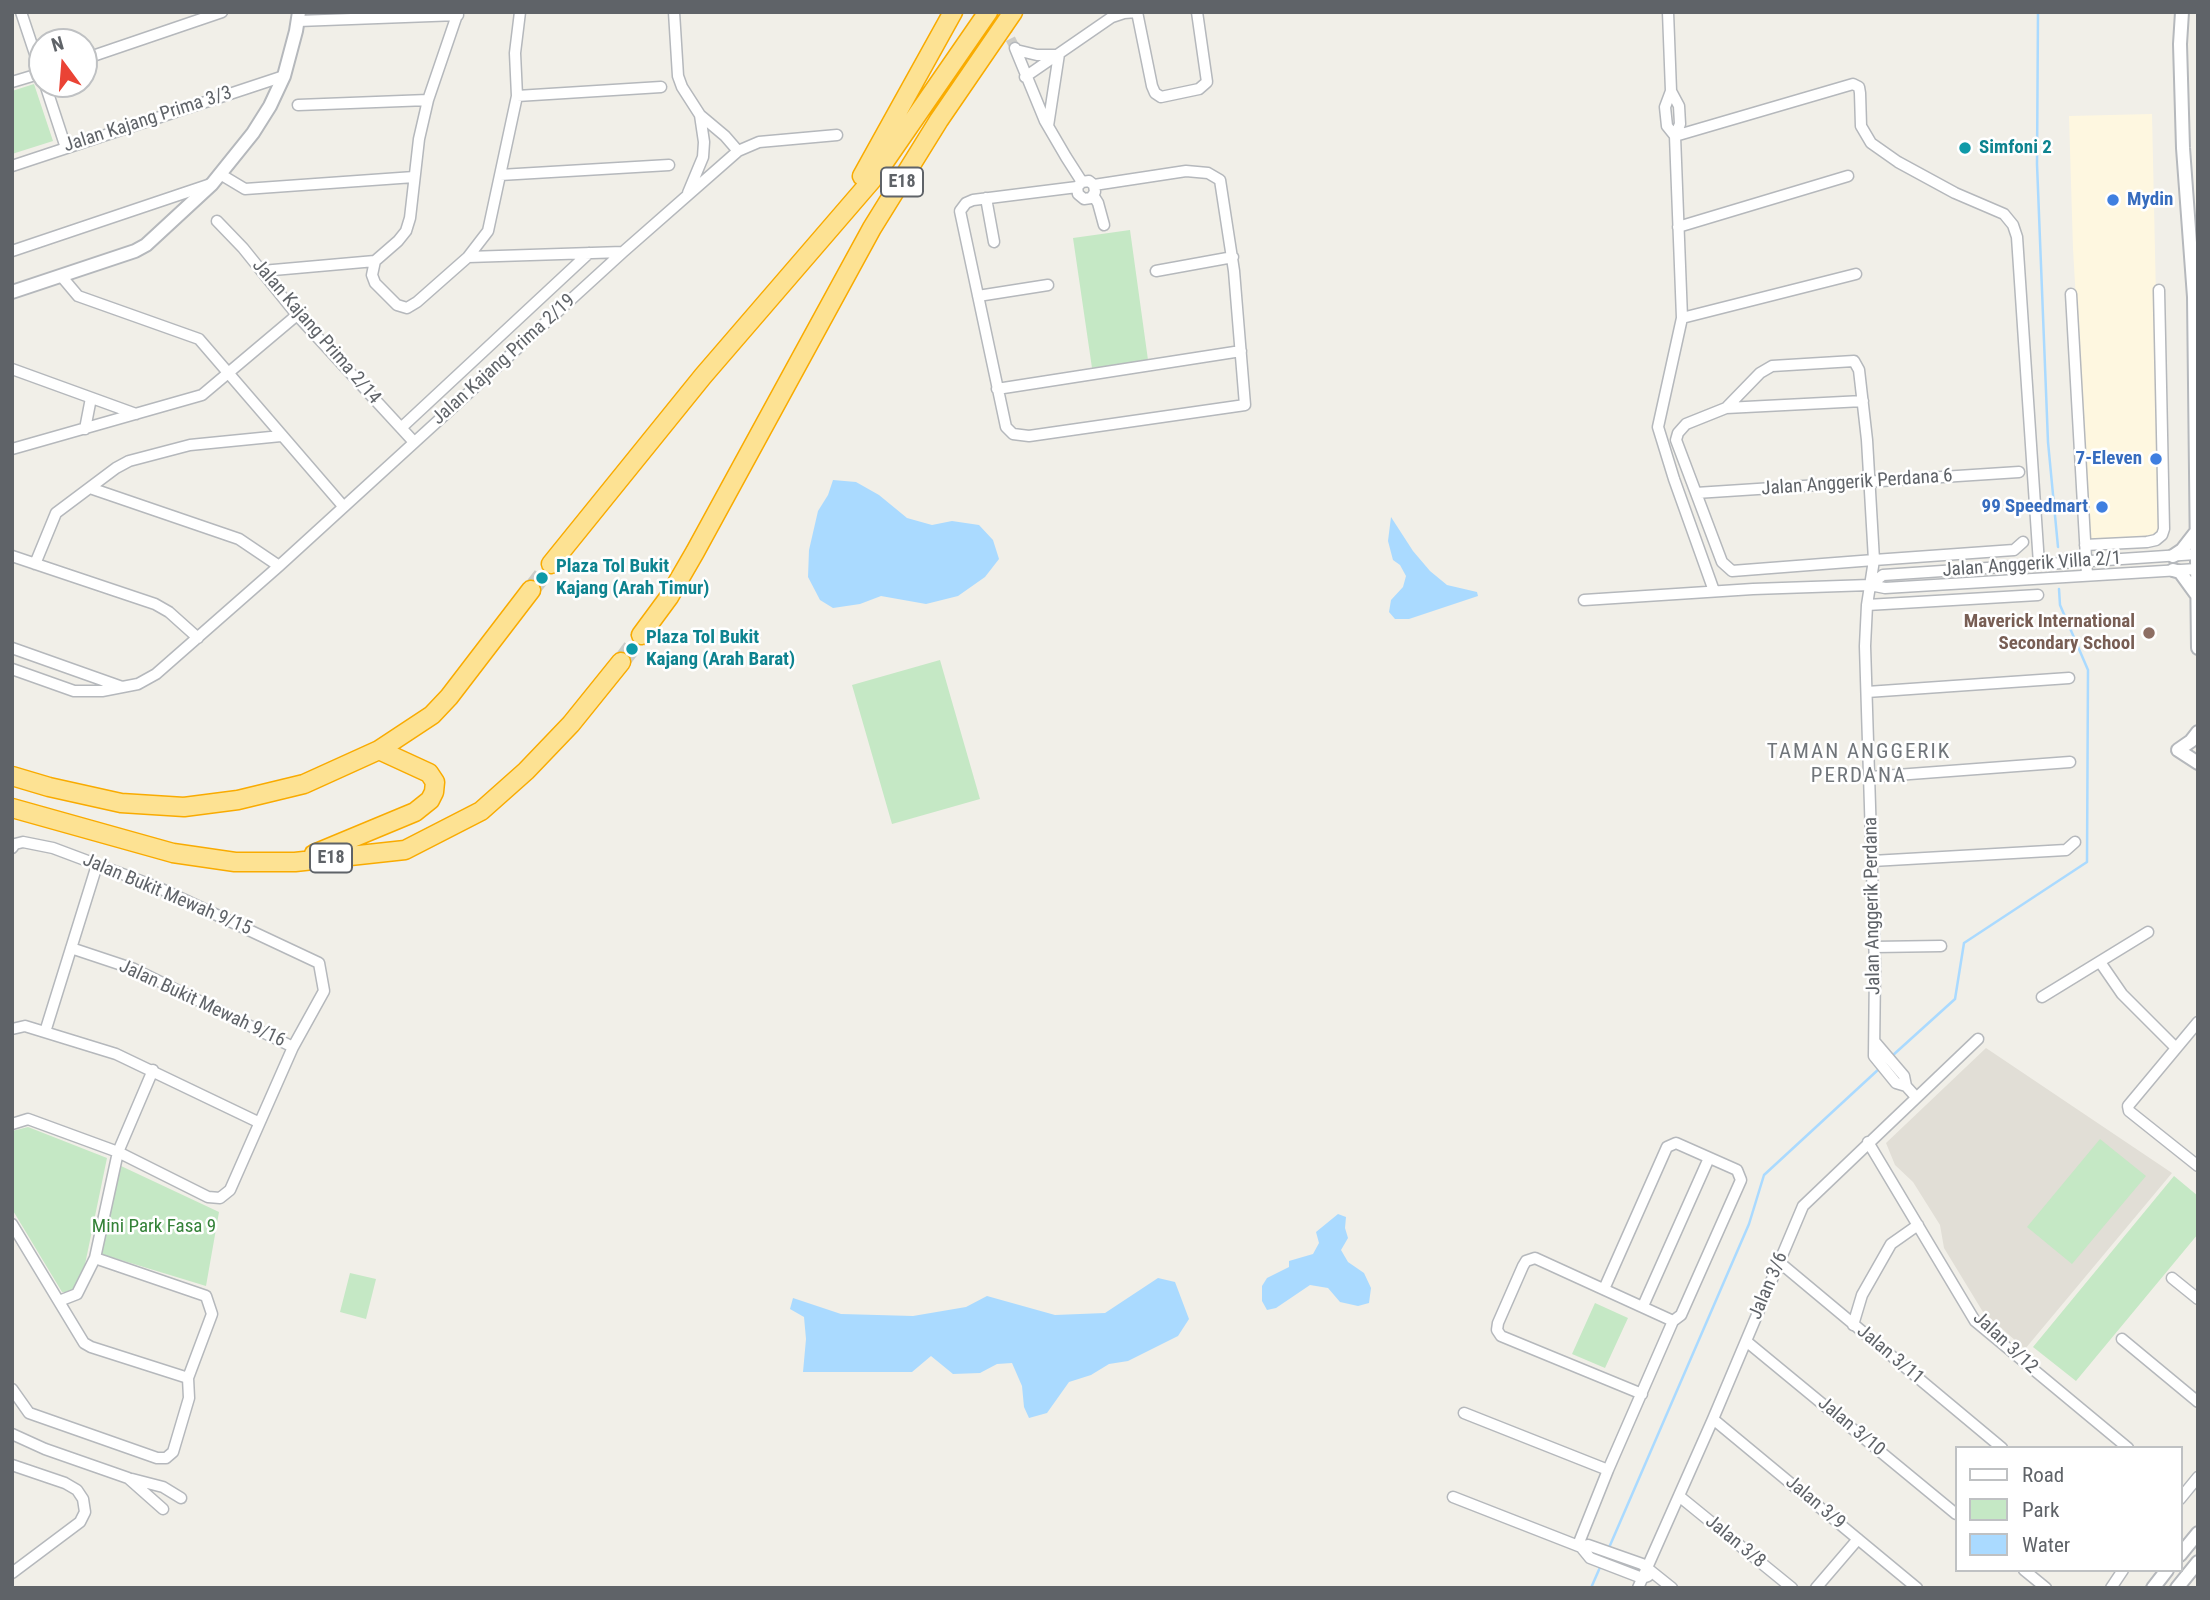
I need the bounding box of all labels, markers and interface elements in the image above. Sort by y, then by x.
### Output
north arrow [28,28,98,98]
text: N [49,32,66,57]
street label: Jalan Kajang Prima 3/3 [61,82,235,158]
place label: Simfoni 2 [1979,137,2052,159]
marker: Simfoni 2 [1957,140,1973,156]
road number: E18 [881,168,923,196]
place label: Mydin [2127,189,2173,211]
marker: Mydin [2105,192,2121,208]
street label: Jalan Kajang Prima 2/14 [247,255,385,409]
street label: Jalan Kajang Prima 2/19 [428,290,580,430]
place label: 7-Eleven [2076,448,2142,470]
marker: 7-Eleven [2148,451,2164,467]
street label: Jalan Anggerik Perdana 6 [1761,465,1953,501]
place label: 99 Speedmart [1982,496,2088,518]
marker: 99 Speedmart [2094,499,2110,515]
street label: Jalan Anggerik Villa 2/1 [1942,547,2122,583]
place label: Plaza Tol Bukit Kajang (Arah Timur) [556,556,710,600]
marker: Plaza Tol Bukit Kajang (Arah Timur) [534,570,550,586]
place label: Maverick International Secondary School [1964,611,2135,655]
marker: Maverick International Secondary School [2141,625,2157,641]
place label: Plaza Tol Bukit Kajang (Arah Barat) [646,627,795,671]
marker: Plaza Tol Bukit Kajang (Arah Barat) [624,641,640,657]
district label: TAMAN ANGGERIK PERDANA [1769,740,1949,790]
street label: Jalan Anggerik Perdana [1860,817,1886,995]
road number: E18 [310,844,352,872]
street label: Jalan Bukit Mewah 9/15 [79,849,255,941]
street label: Jalan Bukit Mewah 9/16 [115,955,289,1053]
park label: Mini Park Fasa 9 [92,1216,216,1238]
street label: Jalan 3/6 [1745,1249,1793,1323]
street label: Jalan 3/12 [1968,1307,2042,1379]
street label: Jalan 3/11 [1852,1320,1928,1390]
street label: Jalan 3/10 [1813,1392,1889,1462]
legend [1954,1446,2182,1572]
text: Road [2022,1463,2064,1487]
street label: Jalan 3/9 [1780,1471,1850,1535]
text: Park [2022,1498,2059,1522]
street label: Jalan 3/8 [1700,1511,1770,1573]
text: Water [2022,1533,2070,1557]

